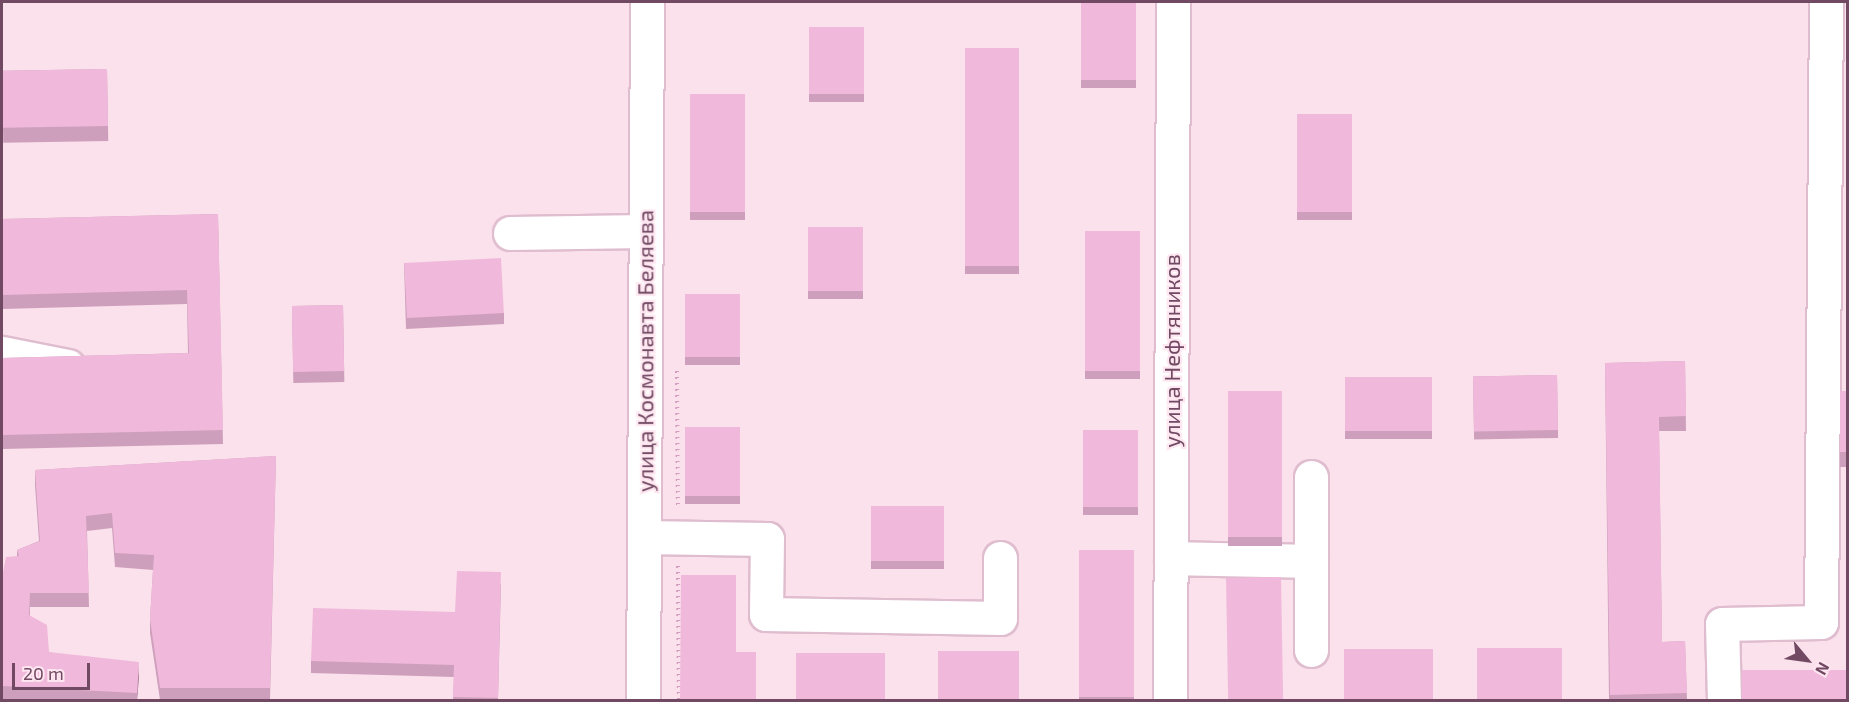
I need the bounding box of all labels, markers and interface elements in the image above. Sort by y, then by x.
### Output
street label: улица Космонавта Беляева [632,210,658,492]
street label: улица Нефтяников [1159,254,1185,448]
north arrow [1777,630,1837,690]
scale bar [15,651,93,689]
text: N [1812,659,1834,679]
text: 20 m [23,662,64,684]

